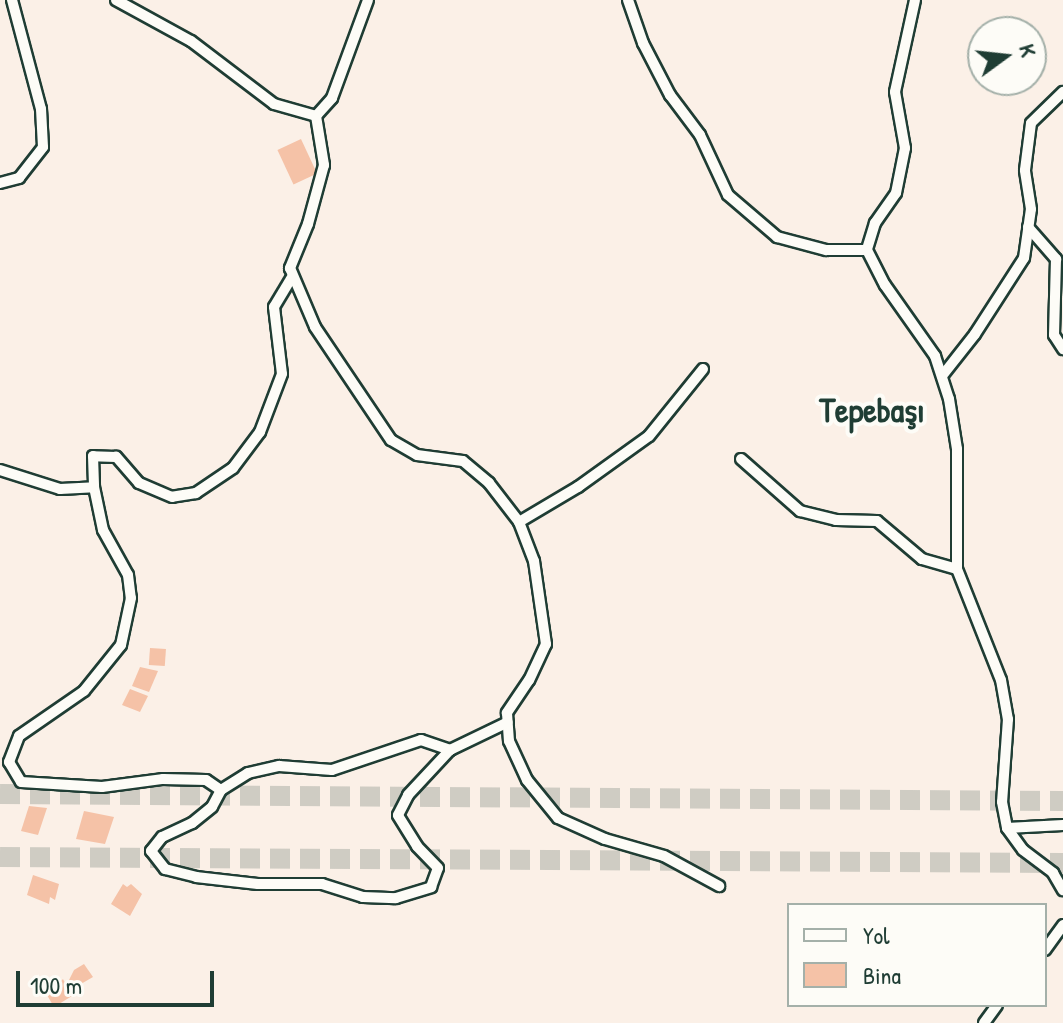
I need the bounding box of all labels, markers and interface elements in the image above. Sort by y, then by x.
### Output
north arrow [967,16,1047,96]
text: K [1012,41,1044,60]
district label: Tepebaşı [819,391,925,431]
legend [787,903,1047,1007]
text: Yol [863,919,890,951]
scale bar [20,955,218,1005]
text: Bina [863,959,901,991]
text: 100 m [30,969,82,1001]

